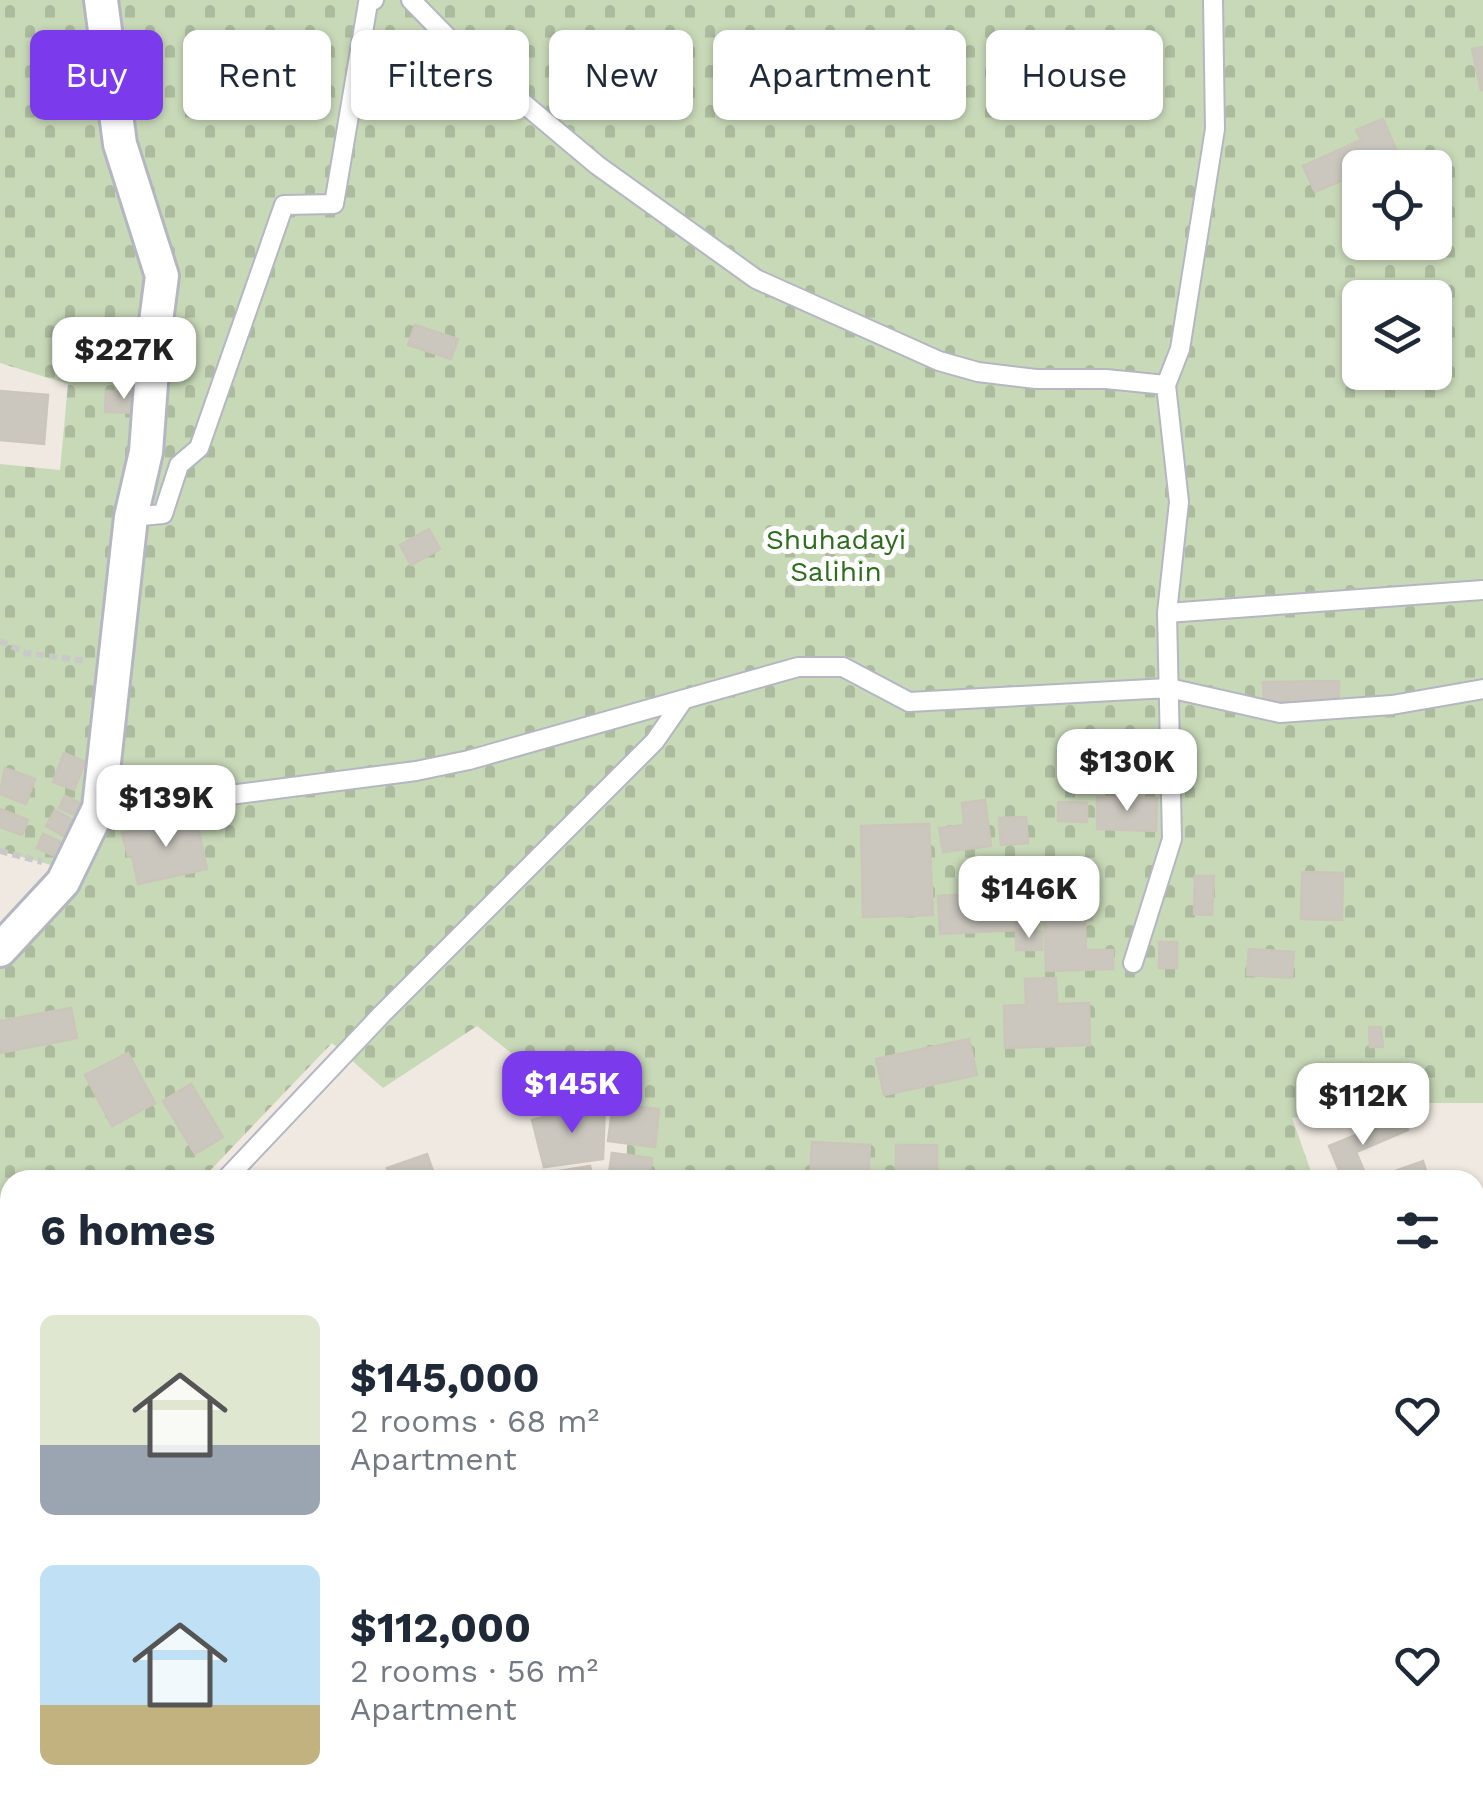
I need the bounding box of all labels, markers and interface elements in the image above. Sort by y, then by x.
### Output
chip: Buy [30,30,163,120]
chip: Rent [183,30,331,120]
chip: Filters [351,30,529,120]
chip: New [549,30,693,120]
chip: Apartment [713,30,966,120]
chip: House [986,30,1163,120]
map controls [1342,150,1452,390]
button: locate [1342,150,1452,260]
button: layers [1342,280,1452,390]
pin: $227K [54,317,194,402]
text: $227K [74,330,174,368]
park label: Shuhadayi Salihin [766,523,906,588]
pin: $130K [1057,729,1197,814]
text: $130K [1079,742,1175,780]
pin: $139K [96,765,236,850]
text: $139K [118,778,214,816]
pin: $146K [959,856,1099,941]
text: $146K [981,869,1077,907]
pin: $145K [502,1051,642,1136]
pin: $112K [1293,1063,1433,1148]
text: $145K [524,1064,620,1102]
text: $112K [1318,1076,1408,1114]
icon: filters [1390,1203,1445,1258]
text: 6 homes [40,1206,215,1255]
text: $145,000 [350,1353,540,1402]
icon: home [120,1355,240,1475]
icon: heart [1390,1388,1445,1443]
text: 2 rooms · 68 m² [350,1402,599,1440]
text: Apartment [350,1440,517,1478]
text: $112,000 [350,1603,531,1652]
icon: home [120,1605,240,1725]
icon: heart [1390,1638,1445,1693]
text: 2 rooms · 56 m² [350,1652,598,1690]
text: Apartment [350,1690,517,1728]

